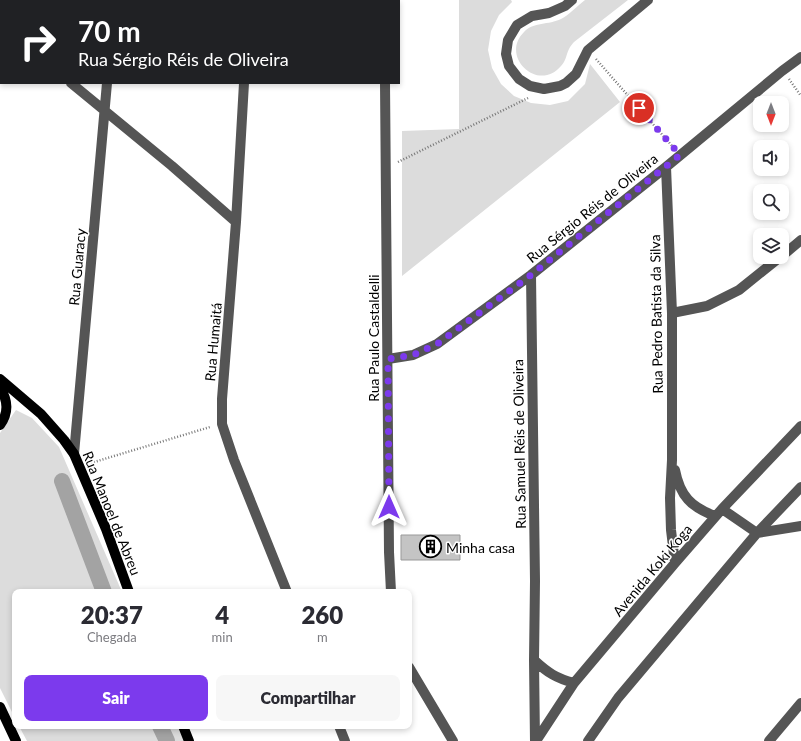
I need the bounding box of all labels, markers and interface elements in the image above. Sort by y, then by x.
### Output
text: 70 m [78,14,141,48]
icon: right [12,16,64,68]
text: Rua Sérgio Réis de Oliveira [78,48,289,70]
pin [622,91,656,125]
north arrow [753,96,789,132]
map controls [753,96,789,264]
icon: arrive [628,97,650,119]
button: sound [753,140,789,176]
street label: Rua Sérgio Réis de Oliveira [523,150,661,266]
button: search [753,184,789,220]
street label: Rua Guaracy [65,227,89,306]
button: layers [753,228,789,264]
street label: Rua Pedro Batista da Silva [646,234,666,394]
street label: Rua Paulo Castaldelli [365,274,382,402]
street label: Rua Humaitá [201,302,225,382]
street label: Rua Samuel Réis de Oliveira [509,359,529,529]
street label: Rua Manoel de Abreu [79,448,145,578]
position arrow [368,486,410,528]
street label: Avenida Koki Koga [609,521,695,619]
building icon: Minha casa [417,534,443,560]
place label: Minha casa [446,539,515,556]
text: 20:37 [81,600,143,629]
text: 4 [215,600,229,629]
text: 260 [301,600,343,629]
text: Chegada [87,629,137,645]
text: min [212,629,233,645]
text: m [317,629,328,645]
button: Sair [24,675,208,721]
button: Compartilhar [216,675,400,721]

